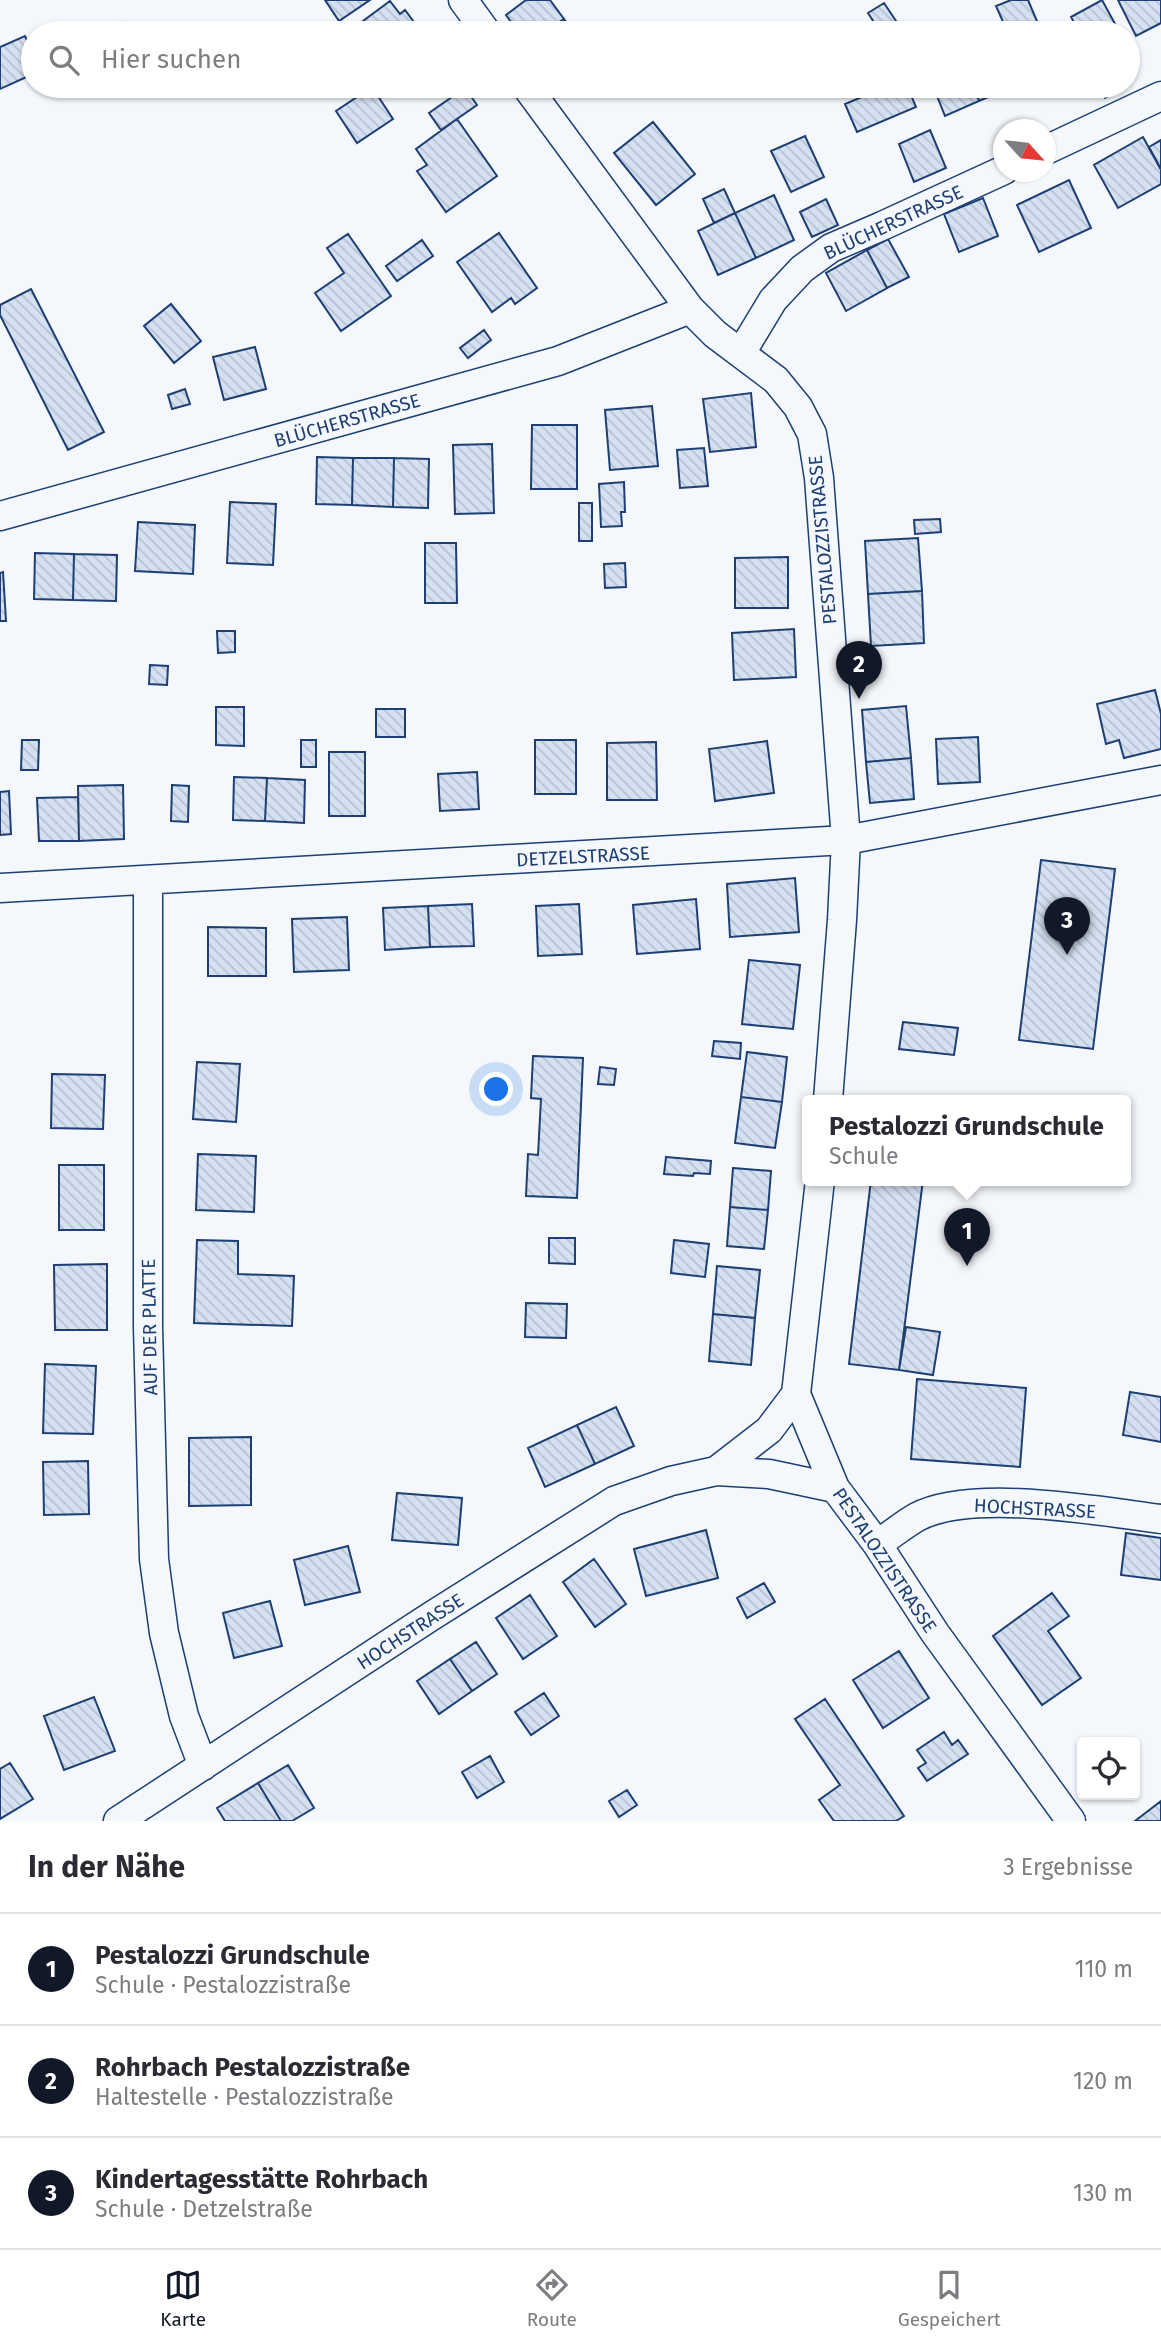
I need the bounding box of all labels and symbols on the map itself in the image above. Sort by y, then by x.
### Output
north arrow [993,119,1056,182]
street label: BLÜCHERSTRASSE [820,180,966,265]
street label: BLÜCHERSTRASSE [271,389,423,452]
street label: PESTALOZZISTRASSE [804,454,841,626]
pin: 2 [836,641,882,699]
street label: DETZELSTRASSE [516,842,650,871]
pin: 3 [1044,897,1090,955]
your location [479,1072,513,1106]
pin: 1 [944,1208,990,1266]
street label: AUF DER PLATTE [137,1258,162,1396]
street label: PESTALOZZISTRASSE [827,1483,942,1637]
street label: HOCHSTRASSE [973,1494,1097,1523]
street label: HOCHSTRASSE [353,1588,468,1674]

